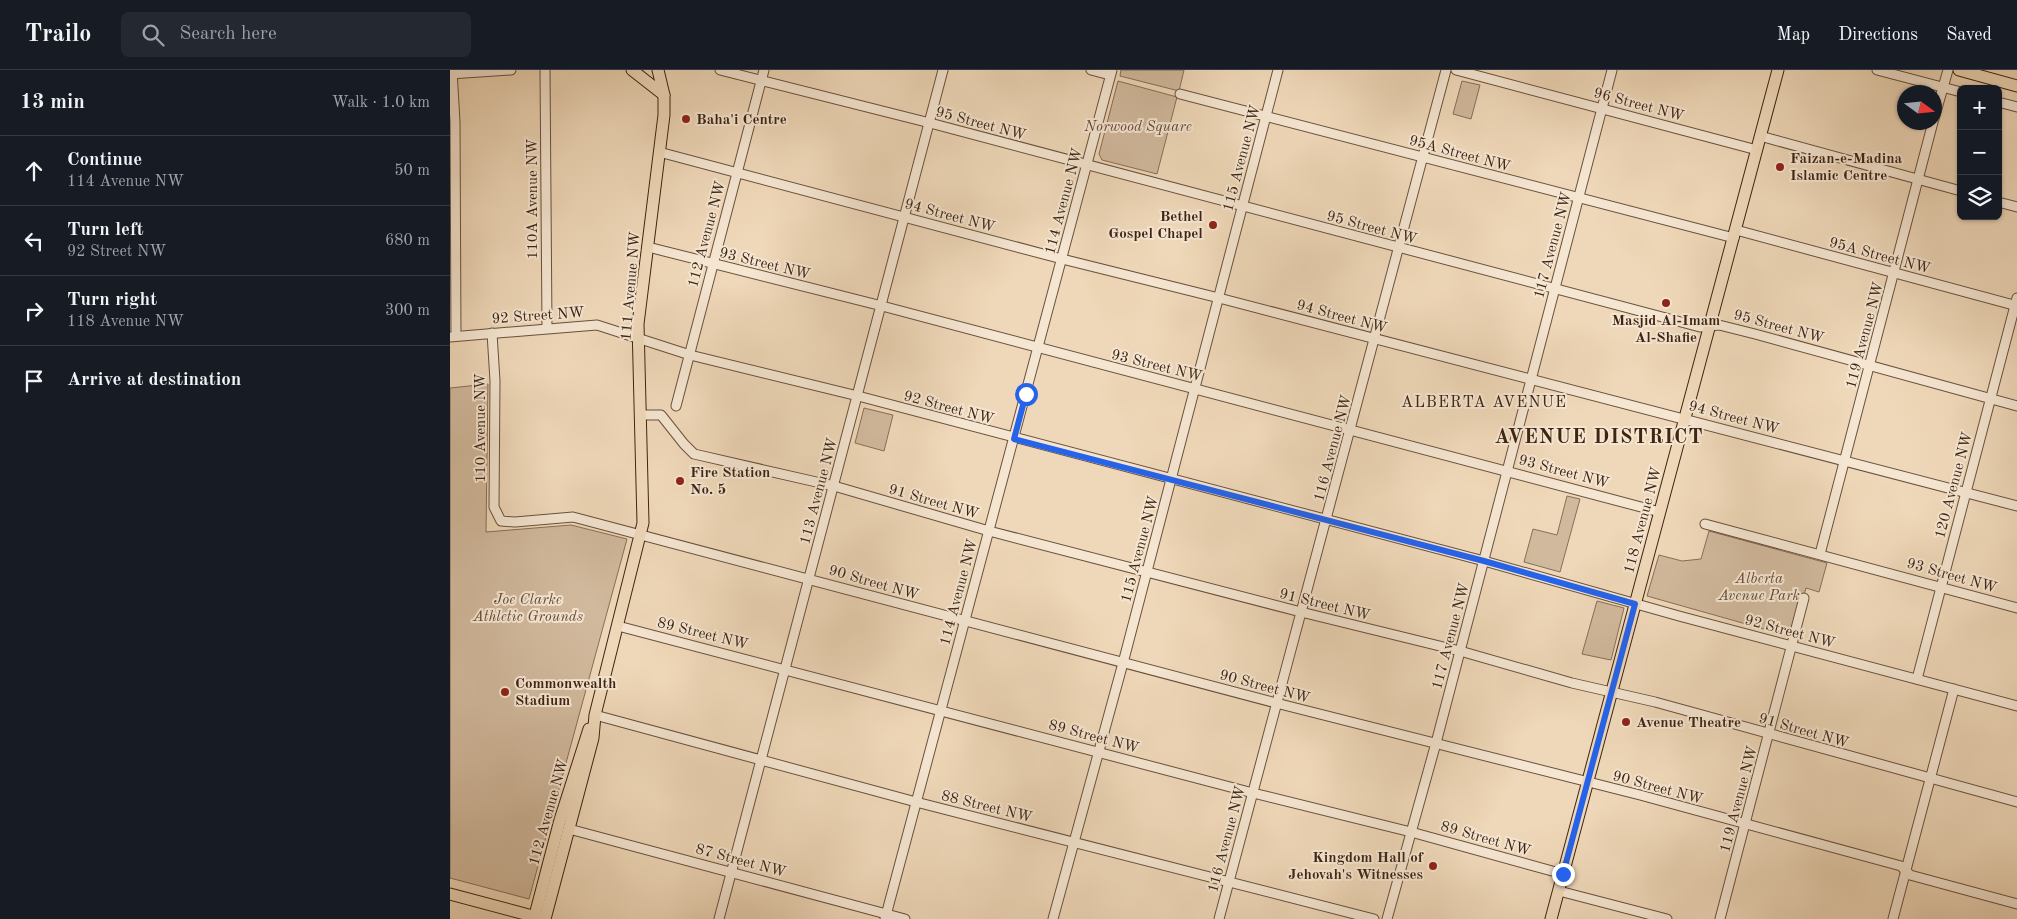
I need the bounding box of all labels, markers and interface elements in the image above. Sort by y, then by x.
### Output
search box [121,12,471,57]
icon: search [139,21,167,49]
text: Trailo [25,23,91,47]
text: Search here [179,25,277,44]
text: Map [1777,26,1810,44]
text: Directions [1838,26,1918,44]
text: Saved [1946,26,1992,44]
north arrow [1897,85,1942,130]
map controls [1957,85,2002,220]
button: + [1957,85,2002,130]
street label: 96 Street NW [1592,86,1686,125]
text: 13 min [20,92,85,113]
text: Walk · 1.0 km [332,95,430,111]
street label: 115 Avenue NW [1221,103,1264,213]
street label: 95 Street NW [934,105,1028,144]
marker: Baha'i Centre [680,113,692,125]
place label: Baha'i Centre [696,113,787,128]
park label: Norwood Square [1083,120,1192,135]
button: − [1957,130,2002,175]
street label: 95A Street NW [1407,134,1512,175]
street label: 110A Avenue NW [526,138,541,260]
street label: 114 Avenue NW [1043,146,1086,256]
text: Continue [67,151,142,170]
place label: Faizan-e-Madina Islamic Centre [1790,152,1902,184]
icon: ahead [20,157,48,185]
marker: Faizan-e-Madina Islamic Centre [1774,161,1786,173]
text: 50 m [394,163,430,179]
text: 114 Avenue NW [67,174,184,190]
button: layers [1957,175,2002,220]
street label: 112 Avenue NW [686,179,729,289]
street label: 117 Avenue NW [1532,190,1575,300]
street label: 94 Street NW [903,197,997,236]
street label: 95 Street NW [1325,209,1419,248]
place label: Bethel Gospel Chapel [1108,210,1203,242]
marker: Bethel Gospel Chapel [1207,219,1219,231]
text: Turn left [67,221,144,240]
icon: left [20,227,48,255]
street label: 111 Avenue NW [619,231,644,341]
text: 680 m [385,233,430,249]
street label: 95A Street NW [1827,236,1932,277]
text: 92 Street NW [67,244,166,260]
street label: 93 Street NW [718,246,812,283]
street label: 119 Avenue NW [1844,280,1887,390]
text: Turn right [67,291,157,310]
icon: right [20,297,48,325]
marker: Masjid Al-Imam Al-Shafie [1660,297,1672,309]
street label: 94 Street NW [1295,298,1389,337]
text: 300 m [385,303,430,319]
street label: 92 Street NW [491,306,585,327]
street label: 95 Street NW [1732,308,1826,347]
text: 118 Avenue NW [67,314,184,330]
place label: Masjid Al-Imam Al-Shafie [1612,314,1720,346]
street label: 93 Street NW [1110,348,1204,385]
icon: arrive [20,367,48,395]
text: Arrive at destination [67,371,241,390]
street label: 110 Avenue NW [474,373,489,483]
route start [1015,383,1038,406]
street label: 92 Street NW [902,389,996,428]
street label: 116 Avenue NW [1312,393,1355,503]
district label: ALBERTA AVENUE [1401,395,1567,411]
street label: 94 Street NW [1687,399,1781,438]
district label: AVENUE DISTRICT [1494,428,1704,448]
street label: 120 Avenue NW [1933,430,1976,540]
street label: 113 Avenue NW [798,436,841,546]
street label: 93 Street NW [1517,453,1611,492]
street label: 118 Avenue NW [1622,465,1665,575]
place label: Fire Station No. 5 [690,466,770,498]
marker: Fire Station No. 5 [674,475,686,487]
street label: 91 Street NW [887,482,980,522]
street label: 115 Avenue NW [1119,494,1162,604]
street label: 114 Avenue NW [938,537,981,647]
street label: 93 Street NW [1905,556,1998,596]
street label: 90 Street NW [827,563,920,603]
park label: Alberta Avenue Park [1717,572,1800,604]
street label: 117 Avenue NW [1430,581,1473,691]
street label: 91 Street NW [1278,587,1372,624]
park label: Joe Clarke Athletic Grounds [472,593,583,625]
street label: 92 Street NW [1743,613,1837,652]
street label: 89 Street NW [656,616,750,653]
street label: 90 Street NW [1218,668,1312,707]
place label: Commonwealth Stadium [515,677,616,709]
marker: Commonwealth Stadium [499,686,511,698]
street label: 91 Street NW [1757,711,1850,751]
marker: Avenue Theatre [1620,716,1632,728]
place label: Avenue Theatre [1636,716,1741,731]
street label: 89 Street NW [1047,718,1141,757]
street label: 119 Avenue NW [1718,744,1761,854]
street label: 112 Avenue NW [527,758,572,867]
street label: 90 Street NW [1611,769,1705,808]
street label: 116 Avenue NW [1206,784,1249,894]
street label: 88 Street NW [940,789,1034,826]
street label: 89 Street NW [1439,819,1532,859]
street label: 87 Street NW [694,842,788,881]
place label: Kingdom Hall of Jehovah's Witnesses [1288,851,1425,883]
marker: Kingdom Hall of Jehovah's Witnesses [1427,860,1439,872]
route end [1552,863,1575,886]

